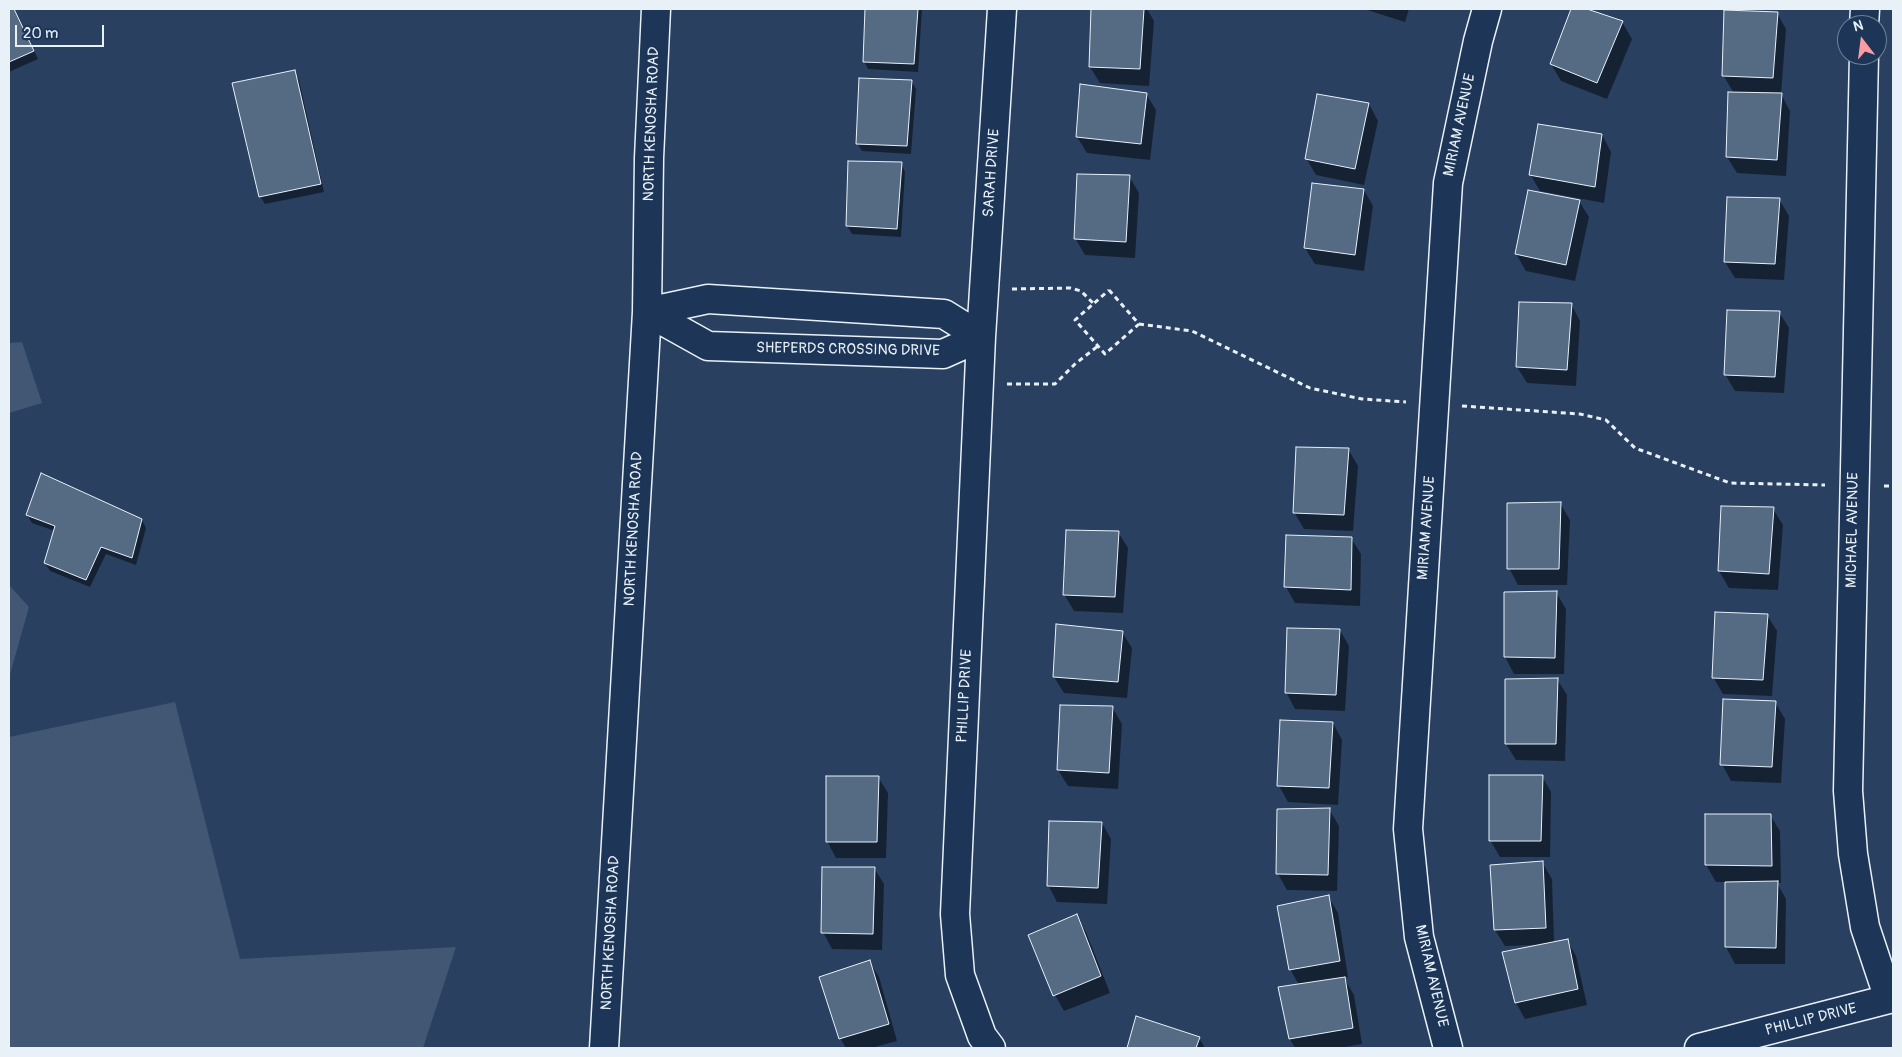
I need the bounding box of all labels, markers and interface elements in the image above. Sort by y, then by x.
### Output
scale bar [18,15,106,47]
north arrow [1837,15,1887,65]
text: N [1851,17,1865,35]
text: 20 m [23,24,58,43]
street label: NORTH KENOSHA ROAD [640,46,664,202]
street label: MIRIAM AVENUE [1440,72,1480,178]
street label: SARAH DRIVE [980,128,1004,218]
street label: SHEPERDS CROSSING DRIVE [756,339,940,361]
street label: NORTH KENOSHA ROAD [621,451,647,607]
street label: MICHAEL AVENUE [1843,472,1863,588]
street label: MIRIAM AVENUE [1414,475,1440,581]
street label: PHILLIP DRIVE [954,649,976,743]
street label: NORTH KENOSHA ROAD [598,855,624,1011]
street label: MIRIAM AVENUE [1410,923,1452,1029]
street label: PHILLIP DRIVE [1763,1000,1859,1040]

